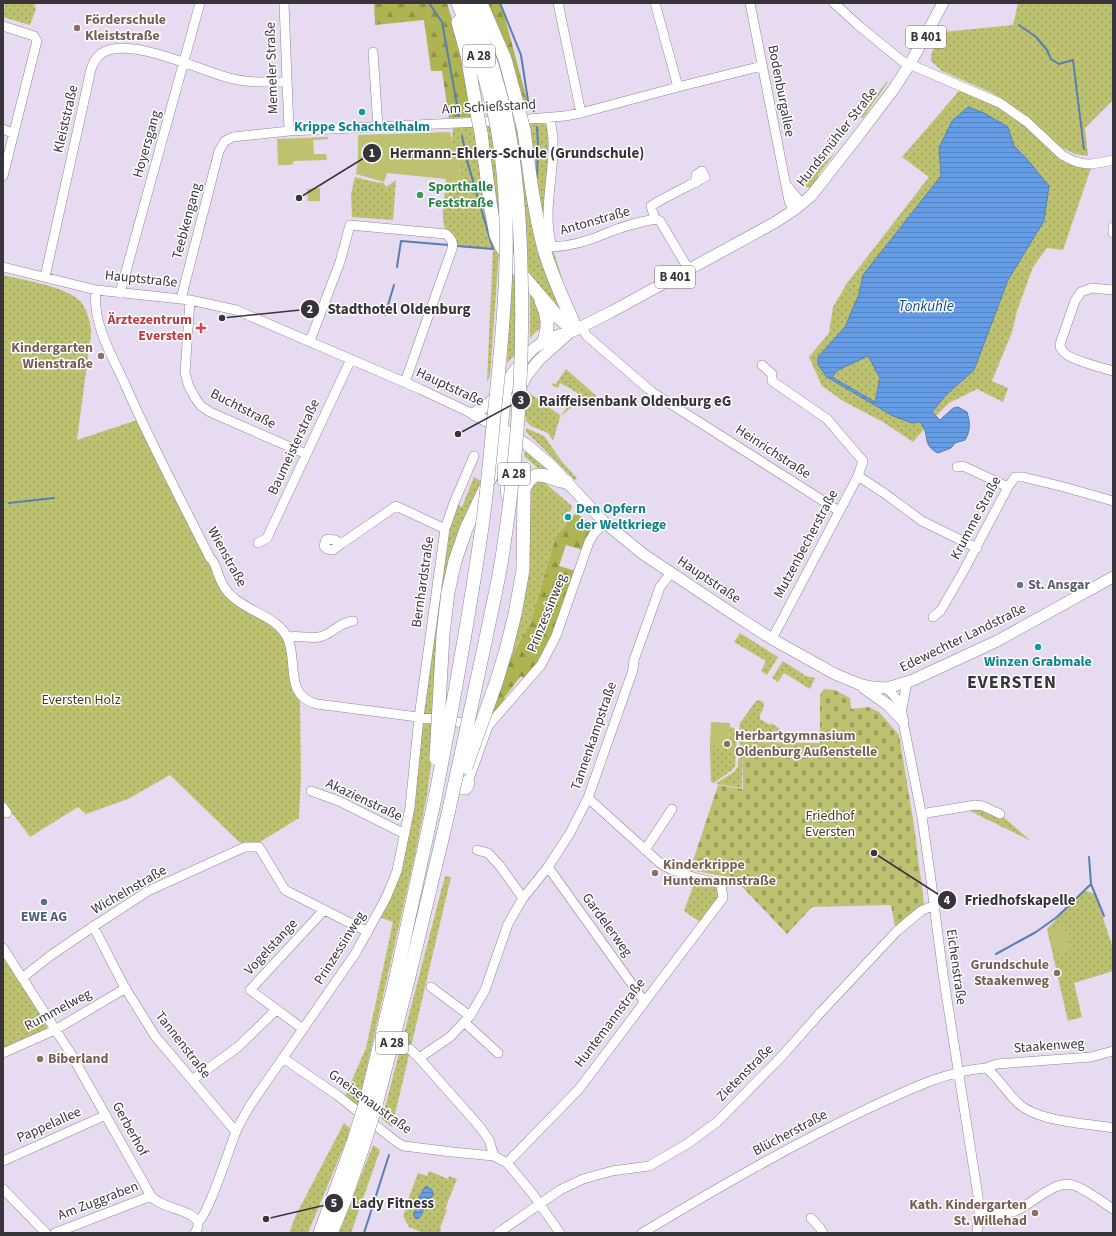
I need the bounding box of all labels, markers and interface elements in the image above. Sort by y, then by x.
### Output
place label: Förderschule Kleiststraße [85,10,166,46]
street label: Memeler Straße [260,21,284,114]
marker: Förderschule Kleiststraße [72,23,82,33]
road number: B 401 [906,26,946,48]
street label: Bodenburgallee [762,43,800,139]
road number: A 28 [463,45,495,67]
street label: Kleiststraße [48,83,84,155]
street label: Hundsmühler Straße [792,83,882,191]
street label: Am Schießstand [441,95,537,119]
marker: Krippe Schachtelhalm [357,107,367,117]
street label: Hoyersgang [128,108,166,180]
place label: Krippe Schachtelhalm [294,117,430,137]
callout: Hermann-Ehlers-Schule (Grundschule) [362,139,653,166]
text: Hermann-Ehlers-Schule (Grundschule) [390,143,644,164]
text: 1 [369,145,375,162]
place label: Sporthalle Feststraße [428,177,493,213]
street label: Teebkengang [167,181,207,261]
marker: Sporthalle Feststraße [415,190,425,200]
street label: Antonstraße [558,201,632,241]
street label: Hauptstraße [104,265,178,293]
road number: B 401 [655,266,695,288]
callout: Stadthotel Oldenburg [300,296,479,323]
water label: Tonkuhle [898,296,954,317]
text: Stadthotel Oldenburg [327,299,471,320]
text: 2 [307,301,313,318]
place label: Ärztezentrum Eversten [106,310,192,346]
marker: Ärztezentrum Eversten [195,322,207,334]
place label: Kindergarten Wienstraße [11,338,93,374]
marker: Kindergarten Wienstraße [96,351,106,361]
street label: Hauptstraße [413,363,487,411]
street label: Buchtstraße [207,384,279,434]
callout: Raiffeisenbank Oldenburg eG [511,387,739,414]
text: Raiffeisenbank Oldenburg eG [539,391,731,412]
text: 3 [518,392,524,409]
street label: Baumeisterstraße [263,396,325,498]
street label: Heinrichstraße [731,420,815,484]
road number: A 28 [498,463,530,485]
street label: Krumme Straße [946,473,1006,563]
street label: Mutzenbecherstraße [769,486,843,602]
place label: Den Opfern der Weltkriege [576,499,666,535]
marker: Den Opfern der Weltkriege [563,512,573,522]
street label: Wienstraße [202,523,252,591]
street label: Bernhardstraße [407,535,439,629]
street label: Hauptstraße [673,551,745,609]
street label: Prinzessinweg [522,571,572,655]
place label: St. Ansgar [1028,575,1090,595]
marker: St. Ansgar [1015,580,1025,590]
street label: Edewechter Landstraße [896,599,1030,677]
marker: Winzen Grabmale [1033,642,1043,652]
place label: Winzen Grabmale [984,652,1092,672]
district label: EVERSTEN [967,670,1057,695]
street label: Tannenkampstraße [566,679,622,793]
park label: Eversten Holz [41,690,121,710]
place label: Herbartgymnasium Oldenburg Außenstelle [735,726,877,762]
marker: Herbartgymnasium Oldenburg Außenstelle [722,739,732,749]
street label: Akazienstraße [322,774,406,826]
park label: Friedhof Eversten [805,806,855,842]
place label: Kinderkrippe Huntemannstraße [663,855,776,891]
street label: Wichelnstraße [88,860,170,920]
marker: Kinderkrippe Huntemannstraße [650,868,660,878]
callout: Friedhofskapelle [937,886,1084,913]
street label: Gardelerweg [577,889,637,961]
text: Friedhofskapelle [964,890,1076,911]
text: 4 [944,892,951,909]
marker: EWE AG [39,897,49,907]
place label: EWE AG [21,907,67,927]
street label: Prinzessinweg [309,907,371,989]
street label: Vogelstange [240,914,302,980]
street label: Eichenstraße [941,928,971,1006]
place label: Grundschule Staakenweg [971,955,1050,991]
marker: Grundschule Staakenweg [1052,968,1062,978]
street label: Huntemannstraße [570,974,650,1072]
street label: Rummelweg [21,984,95,1036]
street label: Tannenstraße [150,1007,216,1083]
road number: A 28 [376,1032,408,1054]
street label: Staakenweg [1013,1034,1085,1058]
street label: Zietenstraße [712,1040,778,1106]
place label: Biberland [48,1049,109,1069]
marker: Biberland [35,1054,45,1064]
street label: Gneisenaustraße [324,1065,416,1139]
street label: Gerberhof [107,1098,154,1161]
street label: Pappelallee [14,1102,84,1148]
street label: Blücherstraße [749,1105,831,1161]
street label: Am Zuggraben [55,1176,141,1226]
callout: Lady Fitness [324,1189,442,1216]
text: Lady Fitness [352,1193,435,1214]
text: 5 [331,1195,337,1212]
place label: Kath. Kindergarten St. Willehad [909,1195,1027,1231]
marker: Kath. Kindergarten St. Willehad [1030,1208,1040,1218]

